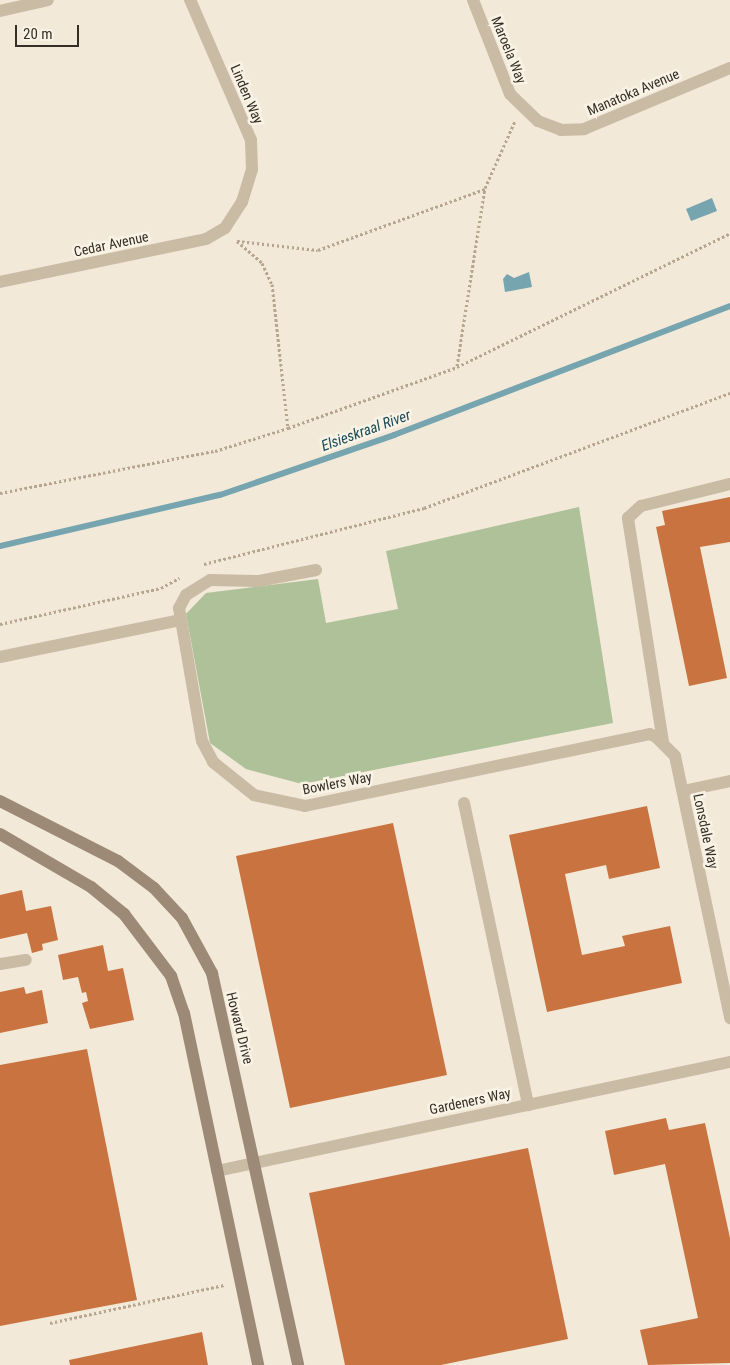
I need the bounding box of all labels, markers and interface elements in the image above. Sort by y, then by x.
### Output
street label: Maroela Way [488,14,530,86]
scale bar [18,15,81,47]
text: 20 m [23,25,53,43]
street label: Linden Way [227,62,267,126]
street label: Manatoka Avenue [584,65,682,119]
street label: Cedar Avenue [72,228,150,260]
water label: Elsieskraal River [319,406,413,456]
street label: Bowlers Way [301,768,373,798]
street label: Lonsdale Way [690,792,722,870]
street label: Howard Drive [223,990,257,1066]
street label: Gardeners Way [428,1084,512,1118]

